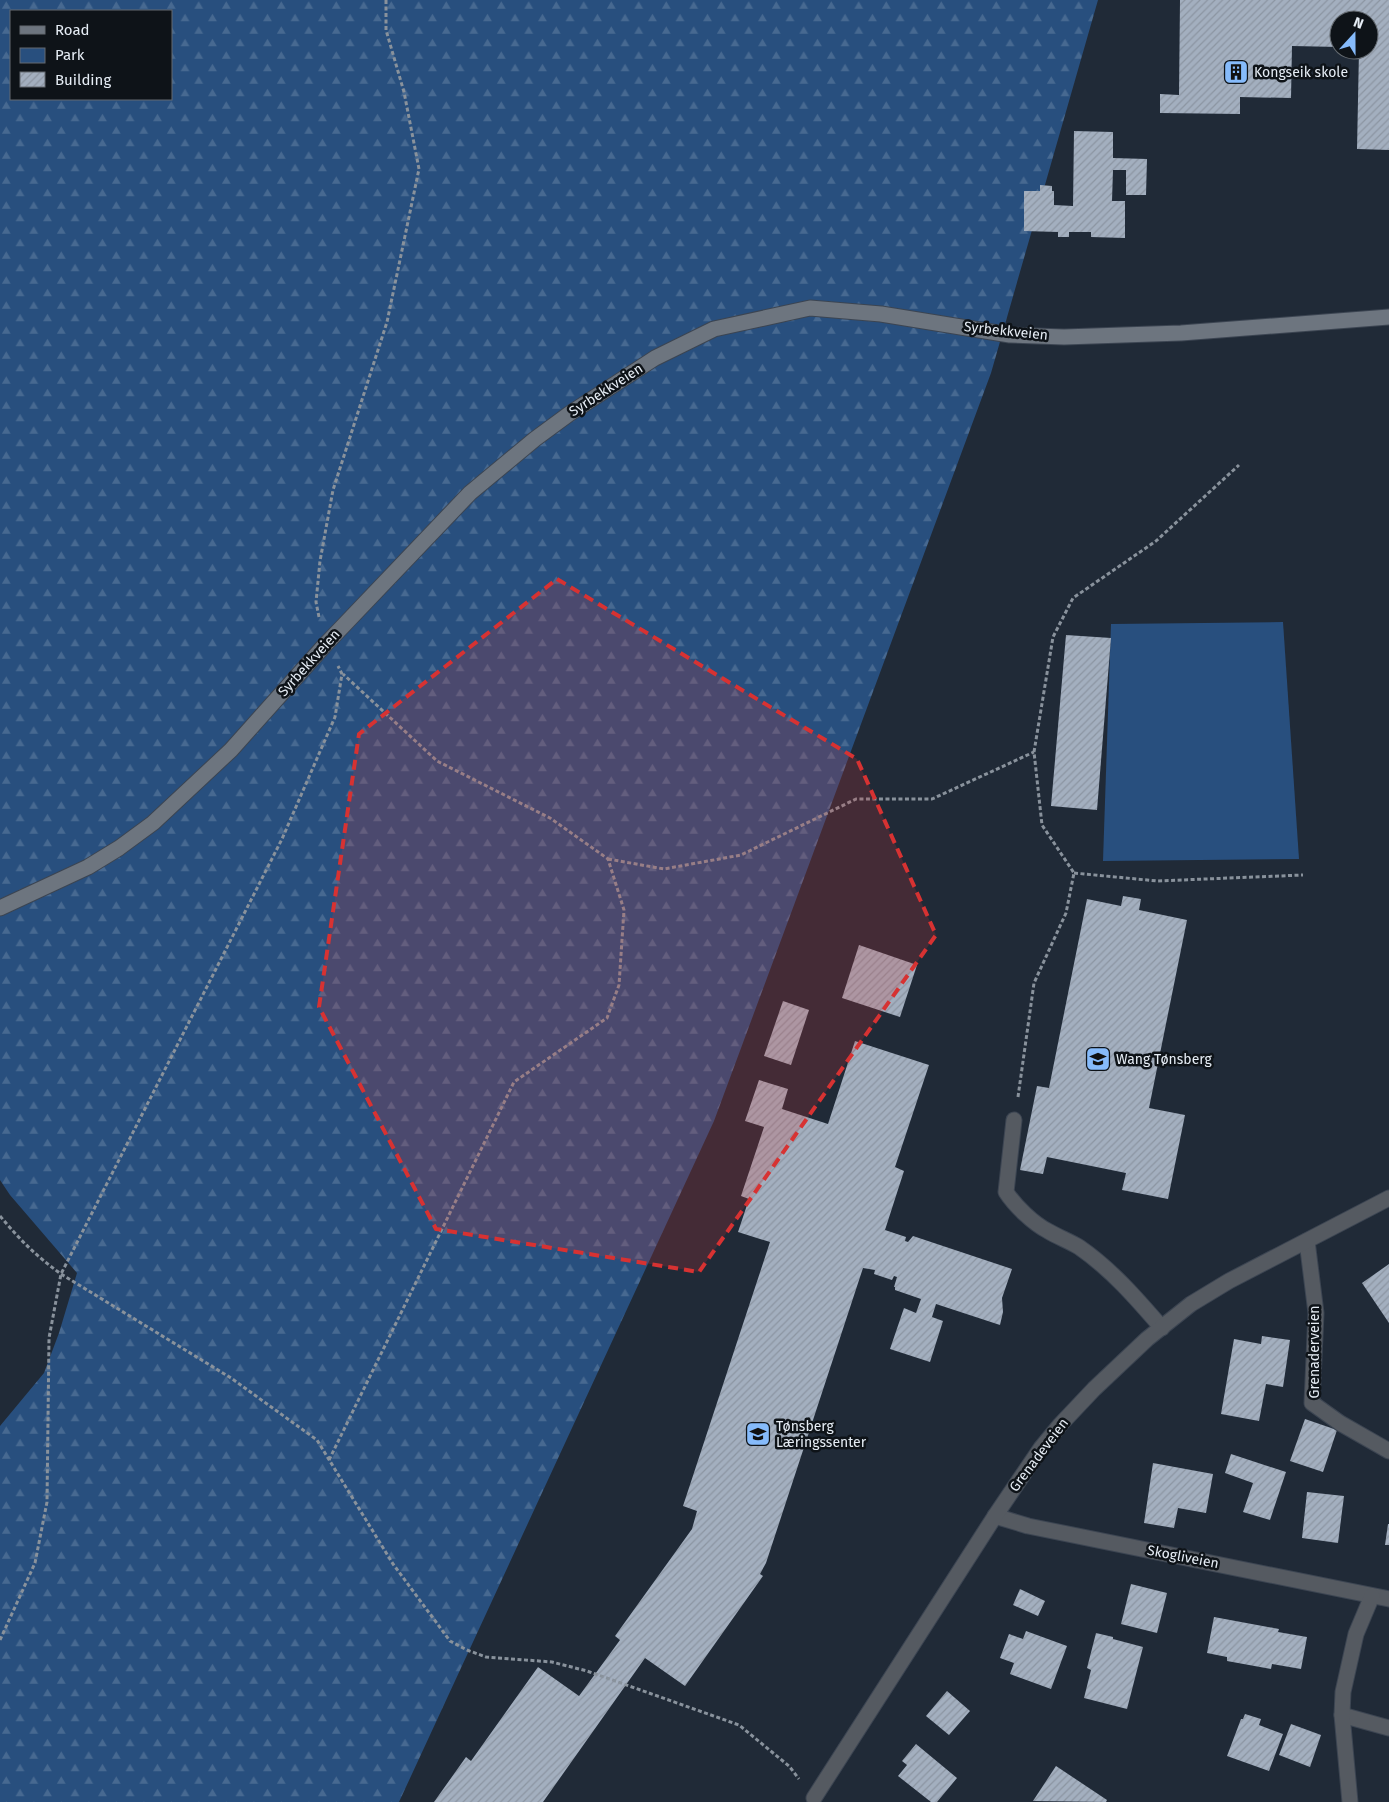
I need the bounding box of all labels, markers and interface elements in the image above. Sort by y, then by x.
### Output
legend [10,10,172,100]
north arrow [1329,10,1379,60]
text: N [1351,14,1366,33]
text: Road [55,21,90,39]
text: Park [55,46,85,64]
building icon: Kongseik skole [1223,59,1249,85]
place label: Kongseik skole [1254,64,1348,81]
text: Building [55,71,111,89]
street label: Syrbekkveien [963,318,1049,344]
street label: Syrbekkveien [566,360,646,420]
street label: Syrbekkveien [274,626,344,700]
school or university icon: Wang Tønsberg [1085,1046,1111,1072]
place label: Wang Tønsberg [1116,1051,1212,1068]
street label: Grenaderveien [1306,1306,1323,1398]
street label: Grenadeveien [1006,1415,1072,1495]
place label: Tønsberg Læringssenter [776,1418,867,1451]
school or university icon: Tønsberg Læringssenter [745,1421,771,1447]
street label: Skogliveien [1146,1542,1220,1572]

